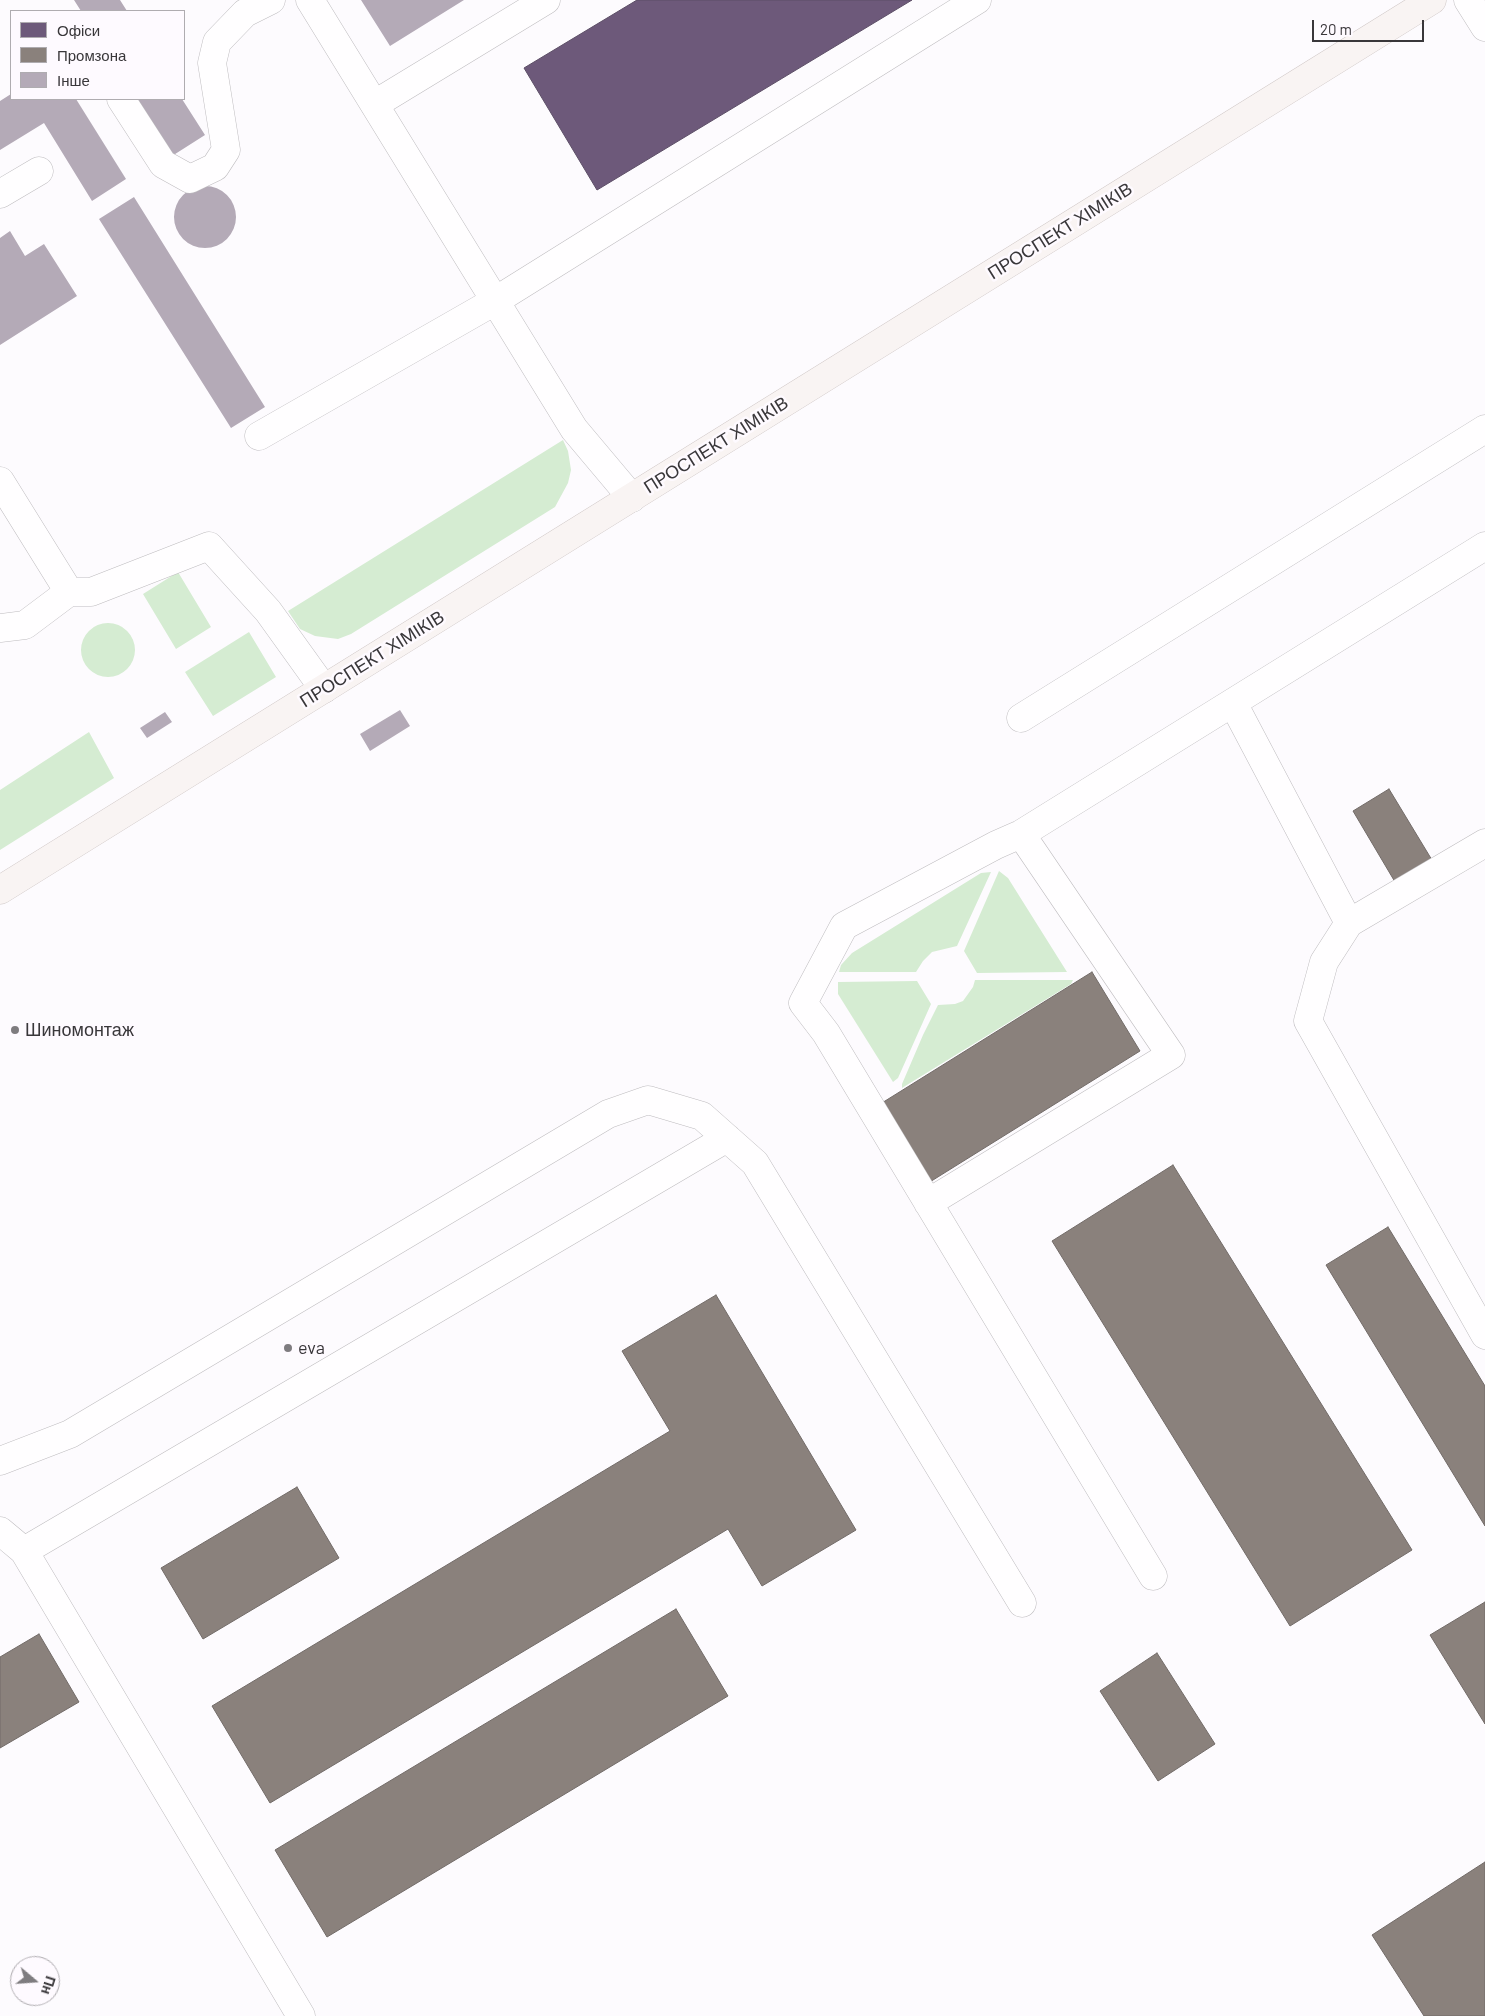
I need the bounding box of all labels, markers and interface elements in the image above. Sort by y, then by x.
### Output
legend [10,10,185,100]
scale bar [1315,10,1428,42]
text: 20 m [1320,20,1352,38]
text: Офіси [57,21,100,39]
text: Промзона [57,46,126,64]
text: Інше [57,71,90,89]
street label: ПРОСПЕКТ ХІМІКІВ [984,178,1136,284]
street label: ПРОСПЕКТ ХІМІКІВ [640,392,792,498]
street label: ПРОСПЕКТ ХІМІКІВ [296,606,448,712]
place label: Шиномонтаж [25,1019,134,1041]
marker: Шиномонтаж [9,1024,21,1036]
place label: eva [298,1337,325,1359]
marker: eva [282,1342,294,1354]
north arrow [10,1956,60,2006]
text: Пн [38,1974,60,1997]

